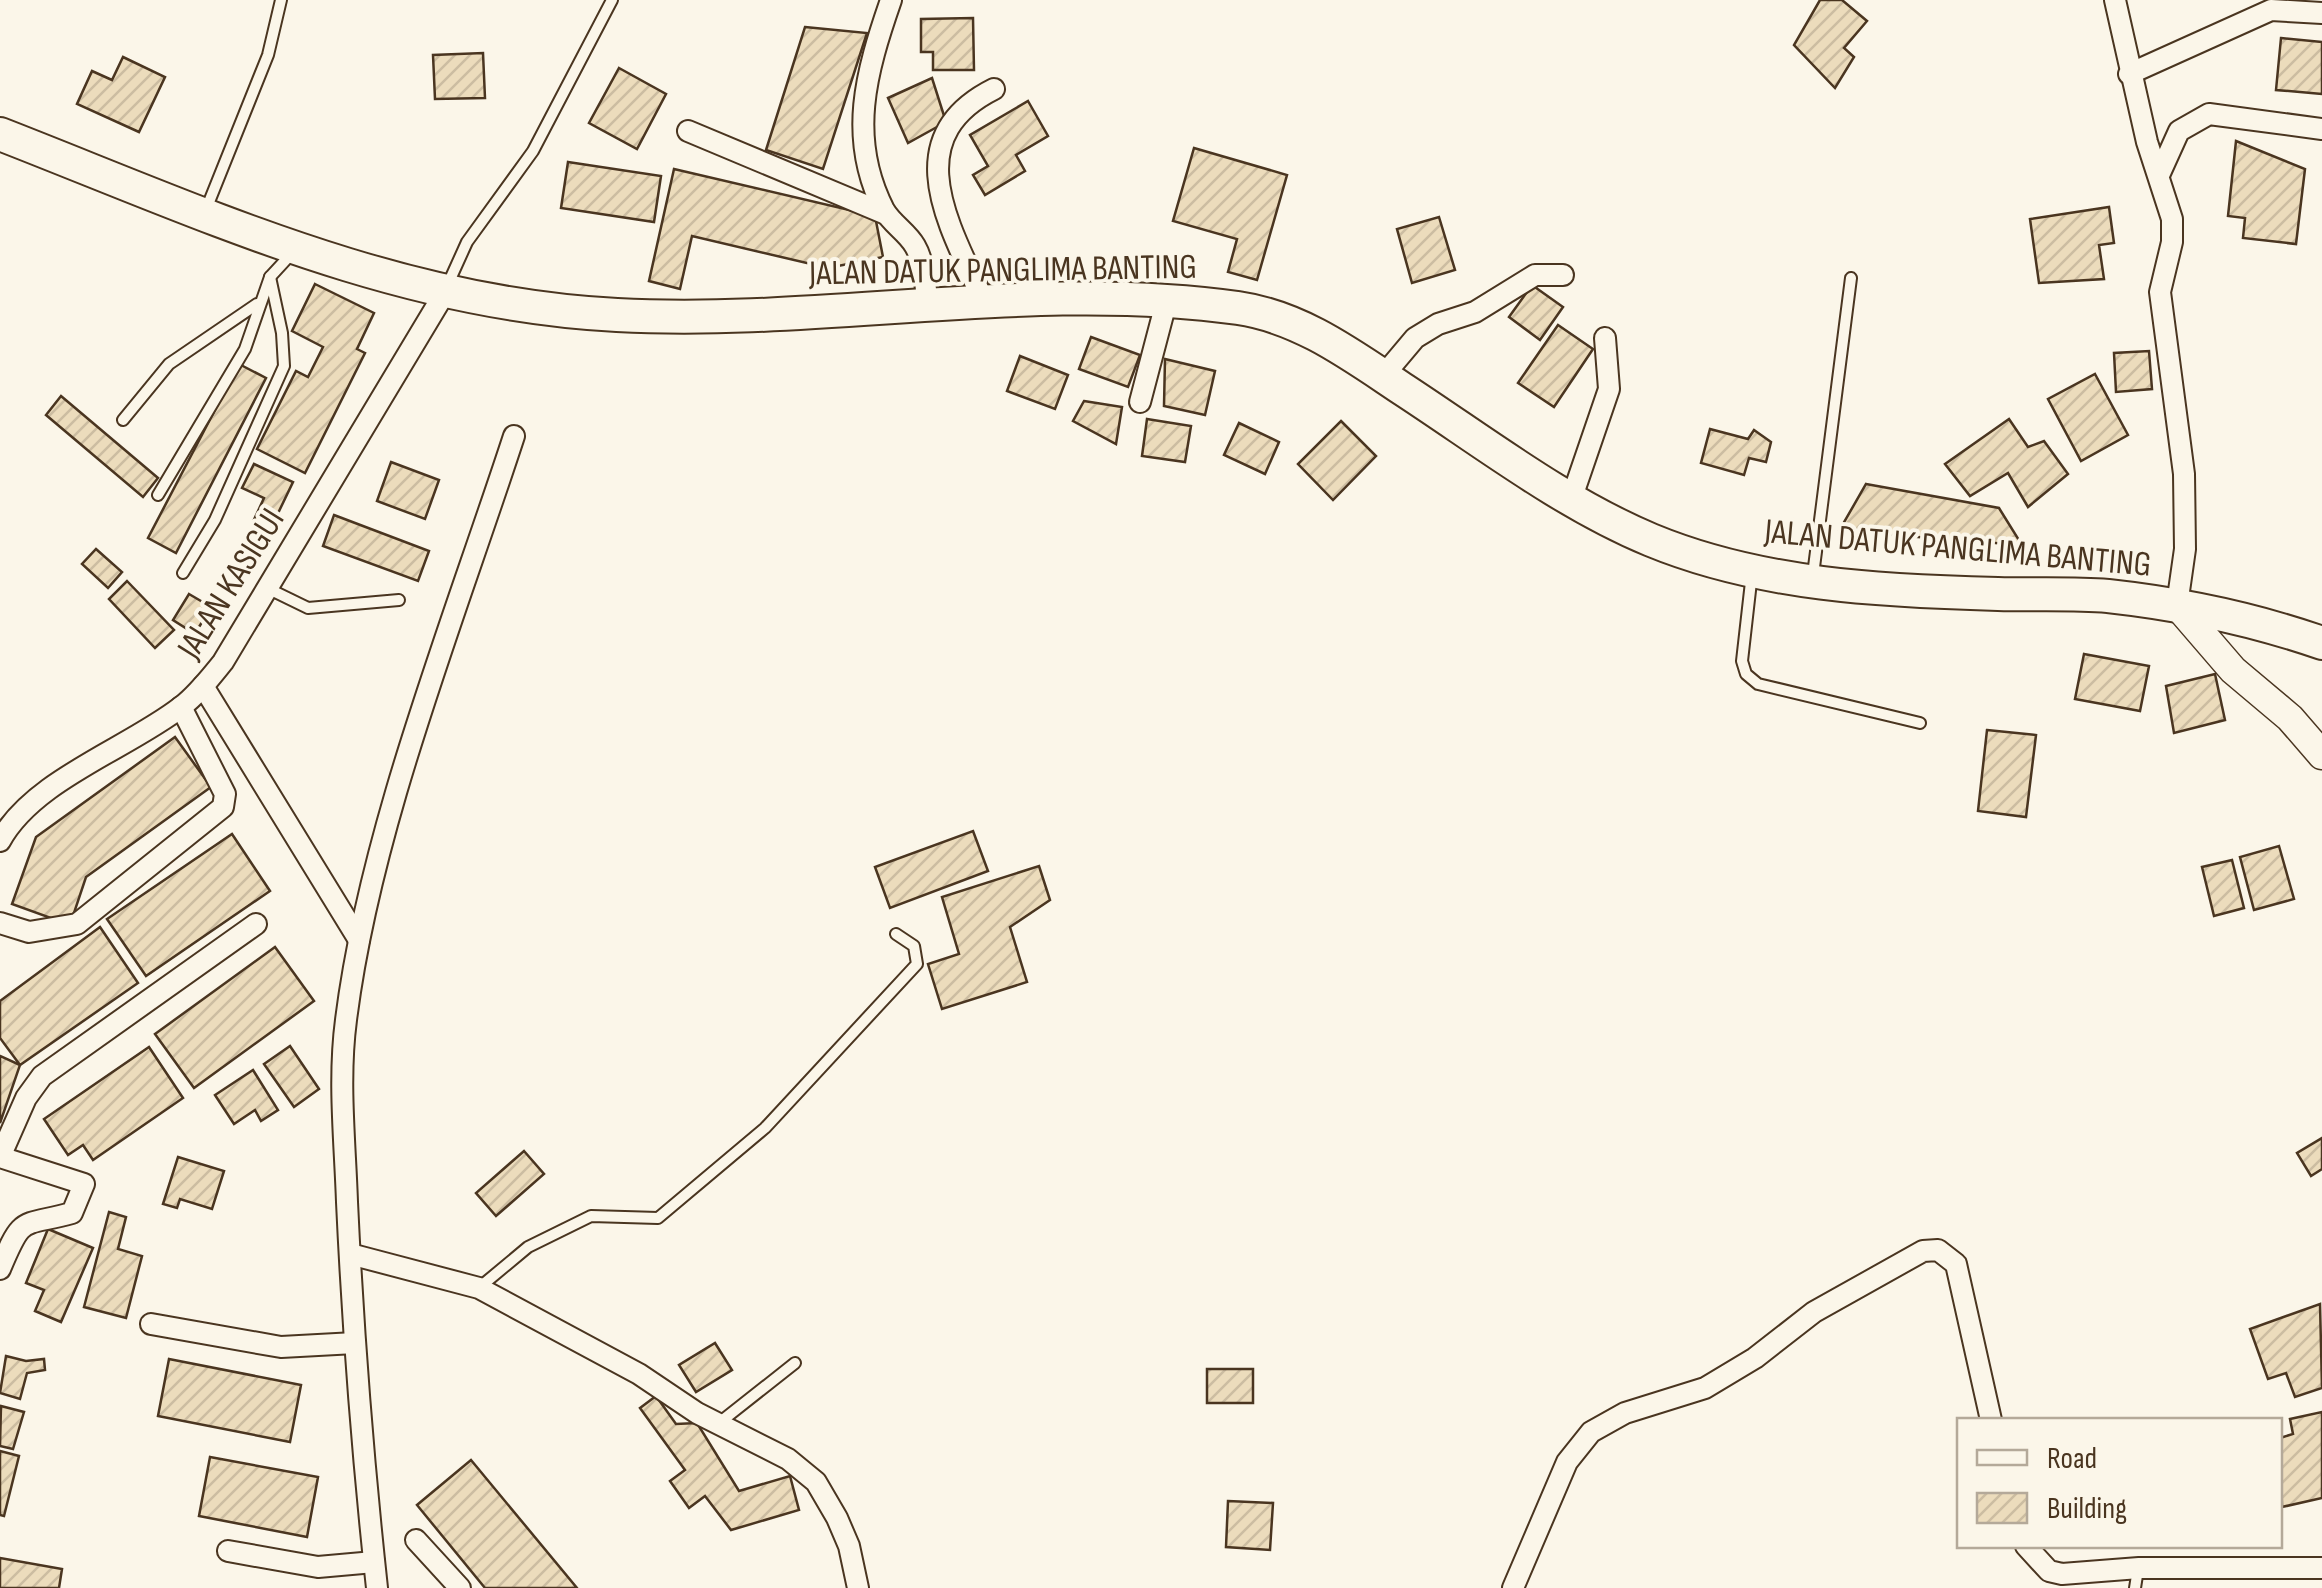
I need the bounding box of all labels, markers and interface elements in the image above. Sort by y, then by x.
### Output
street label: JALAN DATUK PANGLIMA BANTING [808,246,1197,295]
street label: JALAN KASIGUI [168,501,294,668]
street label: JALAN DATUK PANGLIMA BANTING [1762,510,2153,587]
legend [1957,1418,2282,1548]
text: Road [2047,1441,2097,1477]
text: Building [2047,1491,2127,1527]

